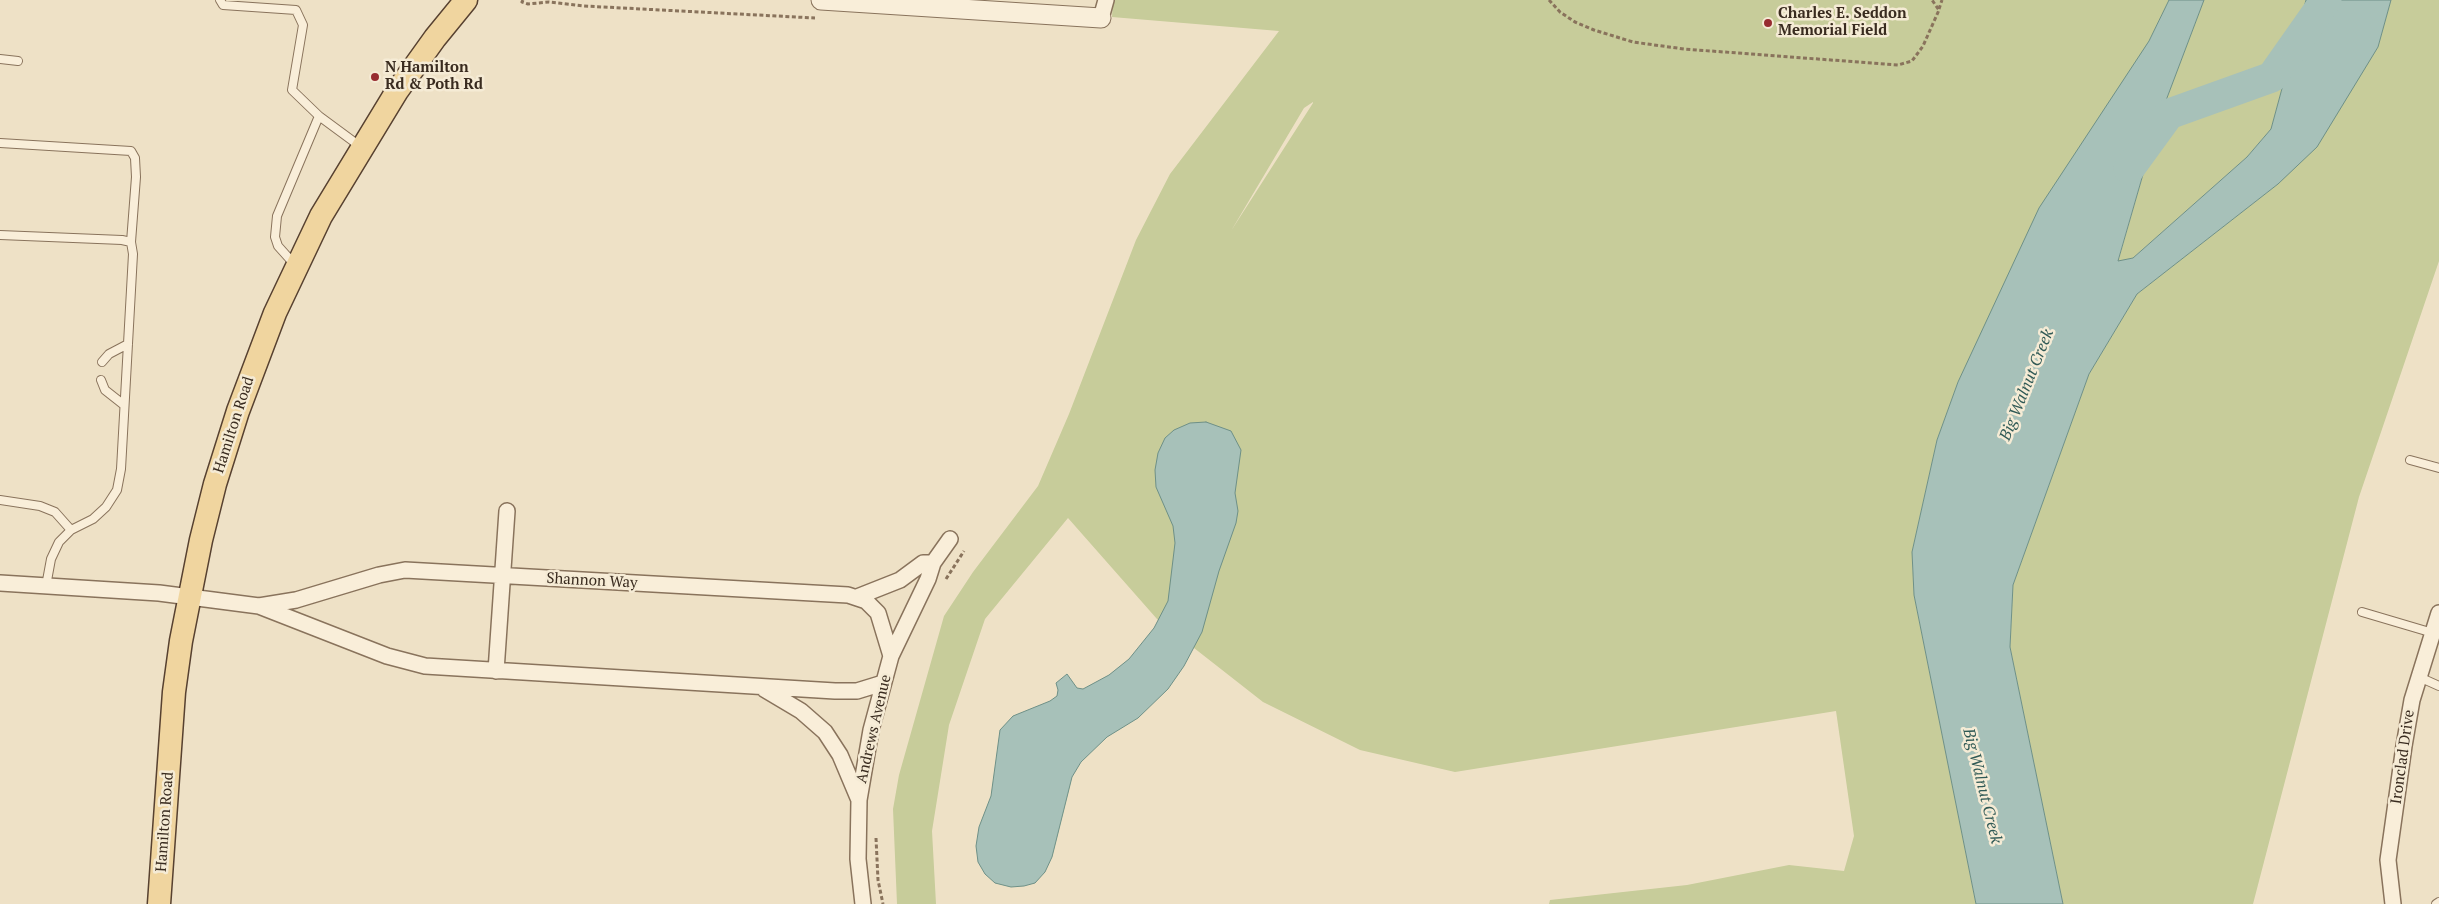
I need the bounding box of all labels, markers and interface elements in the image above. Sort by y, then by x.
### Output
place label: Charles E. Seddon Memorial Field [1778,5,1907,40]
marker: Charles E. Seddon Memorial Field [1762,17,1774,29]
place label: N Hamilton Rd & Poth Rd [385,59,483,94]
marker: N Hamilton Rd & Poth Rd [369,71,381,83]
water label: Big Walnut Creek [1996,327,2058,443]
street label: Hamilton Road [210,374,258,476]
street label: Shannon Way [546,570,638,592]
street label: Andrews Avenue [853,673,895,785]
street label: Ironclad Drive [2387,709,2419,805]
water label: Big Walnut Creek [1958,726,2006,846]
street label: Hamilton Road [153,771,177,873]

